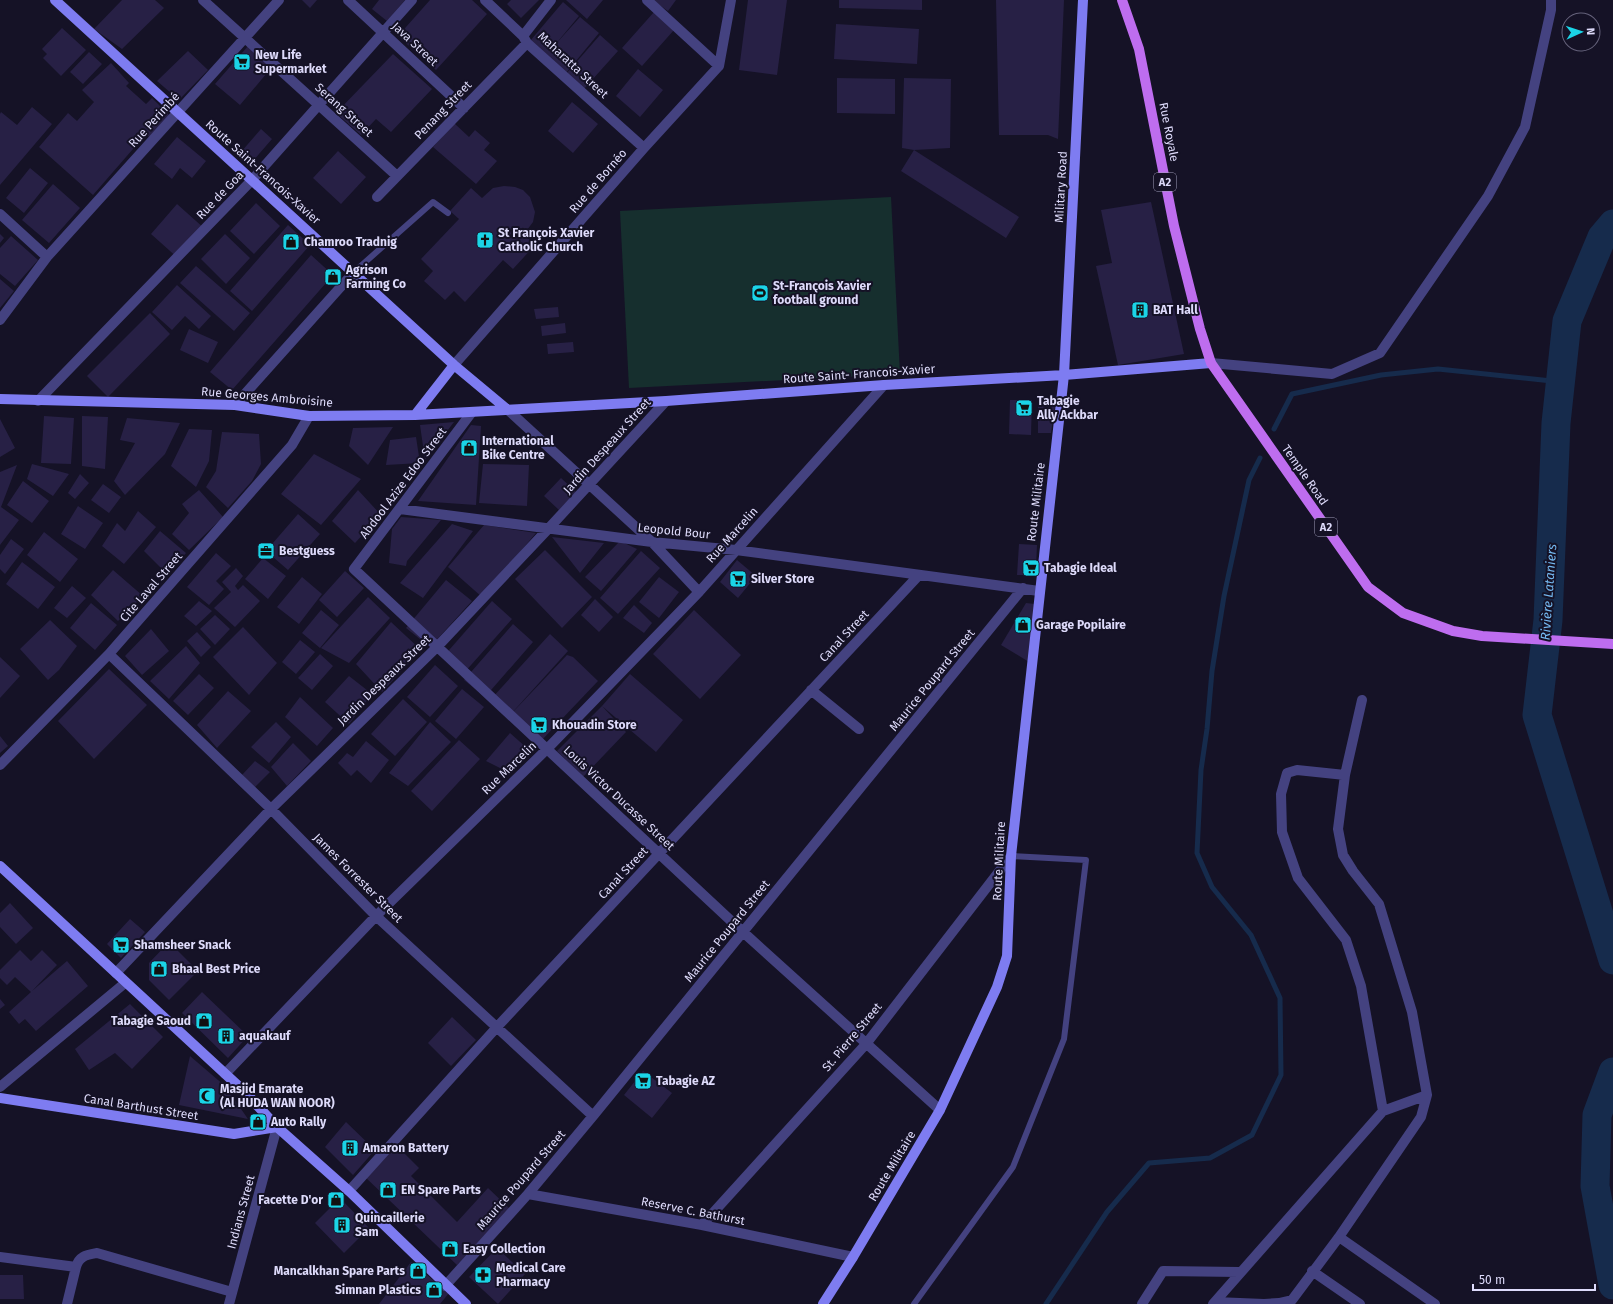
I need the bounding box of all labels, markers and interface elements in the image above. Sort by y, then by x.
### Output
north arrow [1561,12,1601,52]
street label: Java Street [389,19,441,69]
text: N [1584,28,1597,35]
street label: Maharatta Street [535,29,612,102]
place label: New Life Supermarket [255,48,327,76]
supermarket icon: New Life Supermarket [232,52,252,72]
street label: Penang Street [412,77,475,142]
street label: Serang Street [312,80,376,140]
street label: Rue Perimbé [126,90,182,150]
street label: Rue Royale [1156,101,1182,163]
street label: Route Saint-Francois-Xavier [203,117,323,227]
street label: Rue de Bornéo [566,146,630,216]
street label: Military Road [1052,151,1070,223]
street label: Rue de Goa [193,168,247,222]
road number: A2 [1154,173,1176,191]
place label: St François Xavier Catholic Church [498,226,595,254]
church icon: St François Xavier Catholic Church [475,230,495,250]
shop icon: Chamroo Tradnig [281,232,301,252]
place label: Chamroo Tradnig [304,235,397,249]
place label: Agrison Farming Co [345,263,406,291]
shop icon: Agrison Farming Co [323,267,343,287]
place label: St-François Xavier football ground [773,279,871,307]
sports icon: St-François Xavier football ground [750,283,770,303]
building icon: BAT Hall [1130,300,1150,320]
place label: BAT Hall [1153,303,1198,317]
street label: Route Saint- Francois-Xavier [782,362,936,386]
street label: Rue Georges Ambroisine [200,384,334,410]
place label: Tabagie Ally Ackbar [1036,394,1098,422]
street label: Jardin Despeaux Street [560,395,654,497]
supermarket icon: Tabagie Ally Ackbar [1014,398,1034,418]
street label: Abdool Azize Edoo Street [357,424,450,541]
place label: International Bike Centre [482,434,554,462]
shop icon: International Bike Centre [459,438,479,458]
street label: Temple Road [1279,442,1331,508]
street label: Route Militaire [1024,462,1048,542]
street label: Rue Marcelin [703,504,761,566]
road number: A2 [1315,518,1337,536]
street label: Leopold Bour [637,520,711,542]
office icon: Bestguess [256,541,276,561]
water label: Rivière Lataniers [1538,543,1559,641]
place label: Bestguess [279,544,335,558]
street label: Cite Laval Street [117,549,185,625]
supermarket icon: Tabagie Ideal [1021,558,1041,578]
place label: Tabagie Ideal [1044,561,1117,575]
supermarket icon: Silver Store [728,569,748,589]
place label: Silver Store [751,572,815,586]
street label: Canal Street [816,607,872,665]
shop icon: Garage Popilaire [1013,615,1033,635]
place label: Garage Popilaire [1036,618,1126,632]
street label: Maurice Poupard Street [886,626,978,734]
street label: Jardin Despeaux Street [335,632,434,728]
supermarket icon: Khouadin Store [529,715,549,735]
place label: Khouadin Store [552,718,637,732]
street label: Rue Marcelin [479,739,539,797]
street label: Louis Victor Ducasse Street [561,743,678,854]
street label: Route Militaire [990,821,1008,901]
street label: James Forrester Street [310,830,406,926]
street label: Canal Street [595,844,651,902]
street label: Maurice Poupard Street [681,877,773,985]
supermarket icon: Shamsheer Snack [111,935,131,955]
place label: Shamsheer Snack [134,938,231,952]
shop icon: Bhaal Best Price [149,959,169,979]
place label: Bhaal Best Price [172,962,261,976]
street label: St. Pierre Street [819,999,885,1074]
shop icon: Tabagie Saoud [194,1011,214,1031]
place label: Tabagie Saoud [111,1014,191,1028]
building icon: aquakauf [216,1026,236,1046]
place label: aquakauf [239,1029,292,1043]
supermarket icon: Tabagie AZ [633,1071,653,1091]
place label: Tabagie AZ [656,1074,716,1088]
place label: Masjid Emarate (Al HUDA WAN NOOR) [220,1082,335,1110]
mosque icon: Masjid Emarate (Al HUDA WAN NOOR) [197,1086,217,1106]
street label: Canal Barthust Street [83,1091,200,1123]
shop icon: Auto Rally [248,1112,268,1132]
place label: Auto Rally [270,1115,327,1129]
street label: Maurice Poupard Street [474,1127,569,1233]
street label: Route Militaire [866,1128,918,1204]
building icon: Amaron Battery [340,1138,360,1158]
place label: Amaron Battery [362,1141,449,1155]
street label: Indians Street [224,1173,258,1251]
shop icon: EN Spare Parts [378,1180,398,1200]
place label: EN Spare Parts [401,1183,481,1197]
shop icon: Facette D'or [326,1190,346,1210]
place label: Facette D'or [258,1193,323,1207]
street label: Reserve C. Bathurst [640,1194,747,1228]
place label: Quincaillerie Sam [355,1211,425,1239]
building icon: Quincaillerie Sam [332,1215,352,1235]
shop icon: Easy Collection [440,1239,460,1259]
place label: Easy Collection [463,1242,545,1256]
shop icon: Mancalkhan Spare Parts [408,1261,428,1281]
place label: Medical Care Pharmacy [496,1261,566,1289]
place label: Mancalkhan Spare Parts [274,1264,405,1278]
pharmacy icon: Medical Care Pharmacy [473,1265,493,1285]
scale bar [1473,1266,1595,1292]
text: 50 m [1479,1273,1505,1287]
shop icon: Simnan Plastics [424,1280,444,1300]
place label: Simnan Plastics [335,1283,421,1297]

